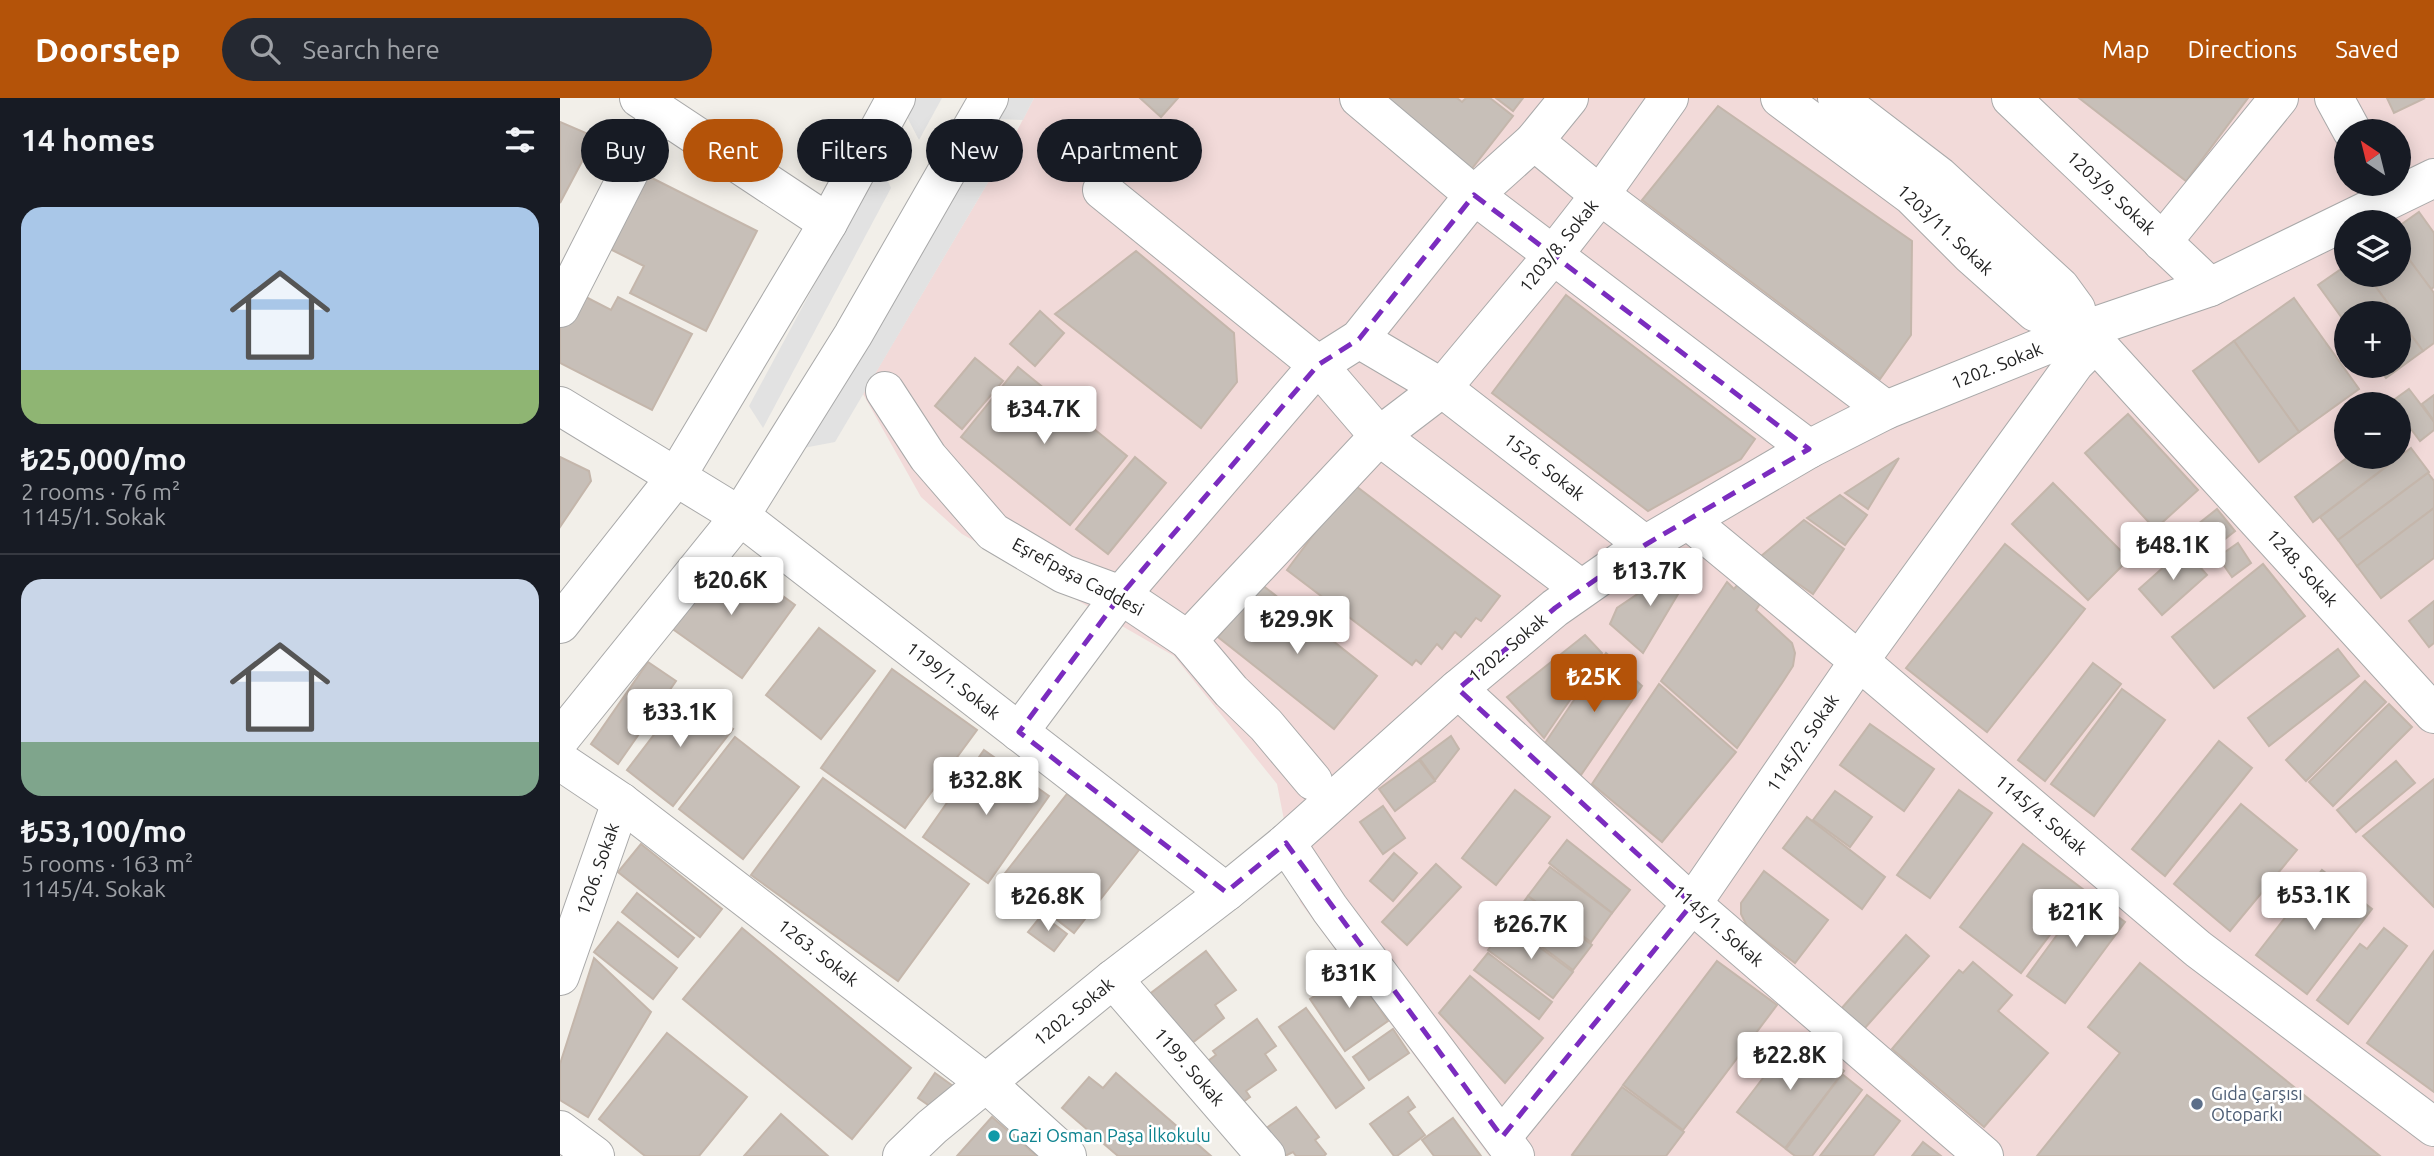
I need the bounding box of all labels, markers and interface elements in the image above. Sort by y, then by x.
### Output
search box [222,18,712,81]
icon: search [246,30,284,68]
text: Doorstep [35,31,180,68]
text: Search here [302,35,440,64]
text: Map [2102,36,2149,63]
text: Directions [2187,36,2297,63]
text: Saved [2335,36,2399,63]
chip: Buy [581,119,669,182]
chip: Rent [683,119,783,182]
chip: Filters [797,119,912,182]
chip: New [926,119,1023,182]
chip: Apartment [1037,119,1202,182]
north arrow [2334,119,2412,196]
map controls [2334,119,2411,469]
icon: filters [501,121,539,159]
text: 14 homes [21,123,155,157]
street label: 1203/9. Sokak [2063,146,2160,238]
street label: 1203/11. Sokak [1894,180,1998,279]
street label: 1203/8. Sokak [1515,195,1602,296]
button: layers [2334,210,2411,287]
icon: home [217,252,343,378]
button: + [2334,301,2411,378]
street label: 1202. Sokak [1948,338,2045,392]
pin: ₺34.7K [987,386,1101,446]
button: − [2334,392,2411,469]
text: ₺34.7K [1007,396,1081,421]
street label: 1526. Sokak [1500,429,1589,504]
text: ₺25,000/mo [21,442,187,476]
text: 2 rooms · 76 m² [21,479,180,504]
text: 1145/1. Sokak [21,504,166,529]
pin: ₺48.1K [2116,522,2230,582]
street label: 1248. Sokak [2263,525,2342,610]
text: ₺48.1K [2136,532,2210,557]
street label: Eşrefpaşa Caddesi [1009,533,1148,619]
pin: ₺13.7K [1593,548,1707,608]
pin: ₺20.6K [674,558,788,617]
text: ₺13.7K [1613,558,1687,583]
text: ₺20.6K [694,567,768,592]
pin: ₺29.9K [1240,596,1354,656]
text: ₺29.9K [1260,606,1334,631]
street label: 1202. Sokak [1464,609,1551,686]
icon: home [217,624,343,750]
street label: 1199/1. Sokak [903,637,1004,723]
pin: ₺25K [1553,654,1635,714]
text: ₺25K [1567,664,1621,689]
pin: ₺33.1K [623,690,737,749]
street label: 1145/2. Sokak [1762,690,1842,795]
text: ₺33.1K [643,699,717,724]
pin: ₺32.8K [929,758,1043,817]
text: ₺32.8K [949,767,1023,792]
street label: 1145/4. Sokak [1992,770,2091,858]
text: ₺53,100/mo [21,814,187,848]
street label: 1206. Sokak [572,820,622,918]
text: 5 rooms · 163 m² [21,851,193,876]
pin: ₺53.1K [2257,872,2371,932]
pin: ₺26.8K [991,874,1105,933]
text: 1145/4. Sokak [21,876,166,901]
street label: 1145/1. Sokak [1669,881,1768,970]
text: ₺53.1K [2277,882,2351,907]
text: ₺26.8K [1011,883,1085,908]
pin: ₺21K [2035,890,2117,949]
text: ₺21K [2049,899,2103,924]
pin: ₺26.7K [1474,902,1588,961]
text: ₺26.7K [1494,911,1568,936]
street label: 1263. Sokak [774,915,863,990]
pin: ₺31K [1308,950,1390,1010]
text: ₺31K [1322,960,1376,985]
street label: 1202. Sokak [1030,973,1117,1049]
street label: 1199. Sokak [1151,1023,1229,1109]
pin: ₺22.8K [1733,1032,1847,1092]
text: ₺22.8K [1753,1042,1827,1067]
place label: Gıda Çarşısı Otoparkı [2211,1083,2303,1124]
marker: Gıda Çarşısı Otoparkı [2189,1096,2205,1112]
place label: Gazi Osman Paşa İlkokulu [1008,1125,1211,1145]
marker: Gazi Osman Paşa İlkokulu [986,1128,1002,1144]

